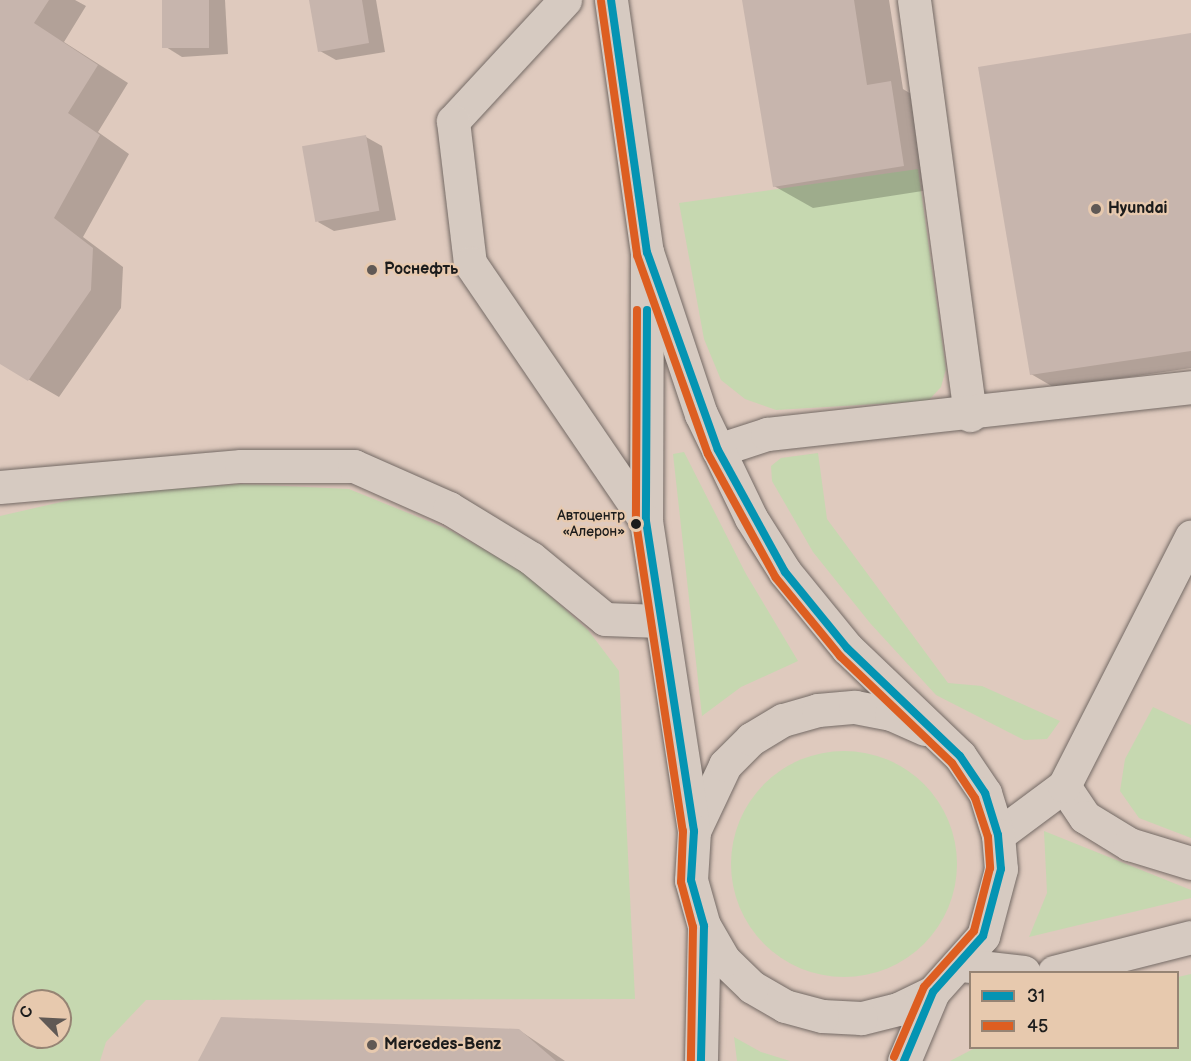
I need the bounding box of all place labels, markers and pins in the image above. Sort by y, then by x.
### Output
place label: Hyundai [1108,199,1168,219]
marker: Hyundai [1089,202,1103,216]
place label: Роснефть [384,260,458,280]
marker: Роснефть [365,263,379,277]
place label: Автоцентр «Алерон» [557,508,625,540]
marker: Автоцентр «Алерон» [630,518,642,530]
place label: Mercedes-Benz [384,1035,501,1055]
marker: Mercedes-Benz [365,1038,379,1052]

